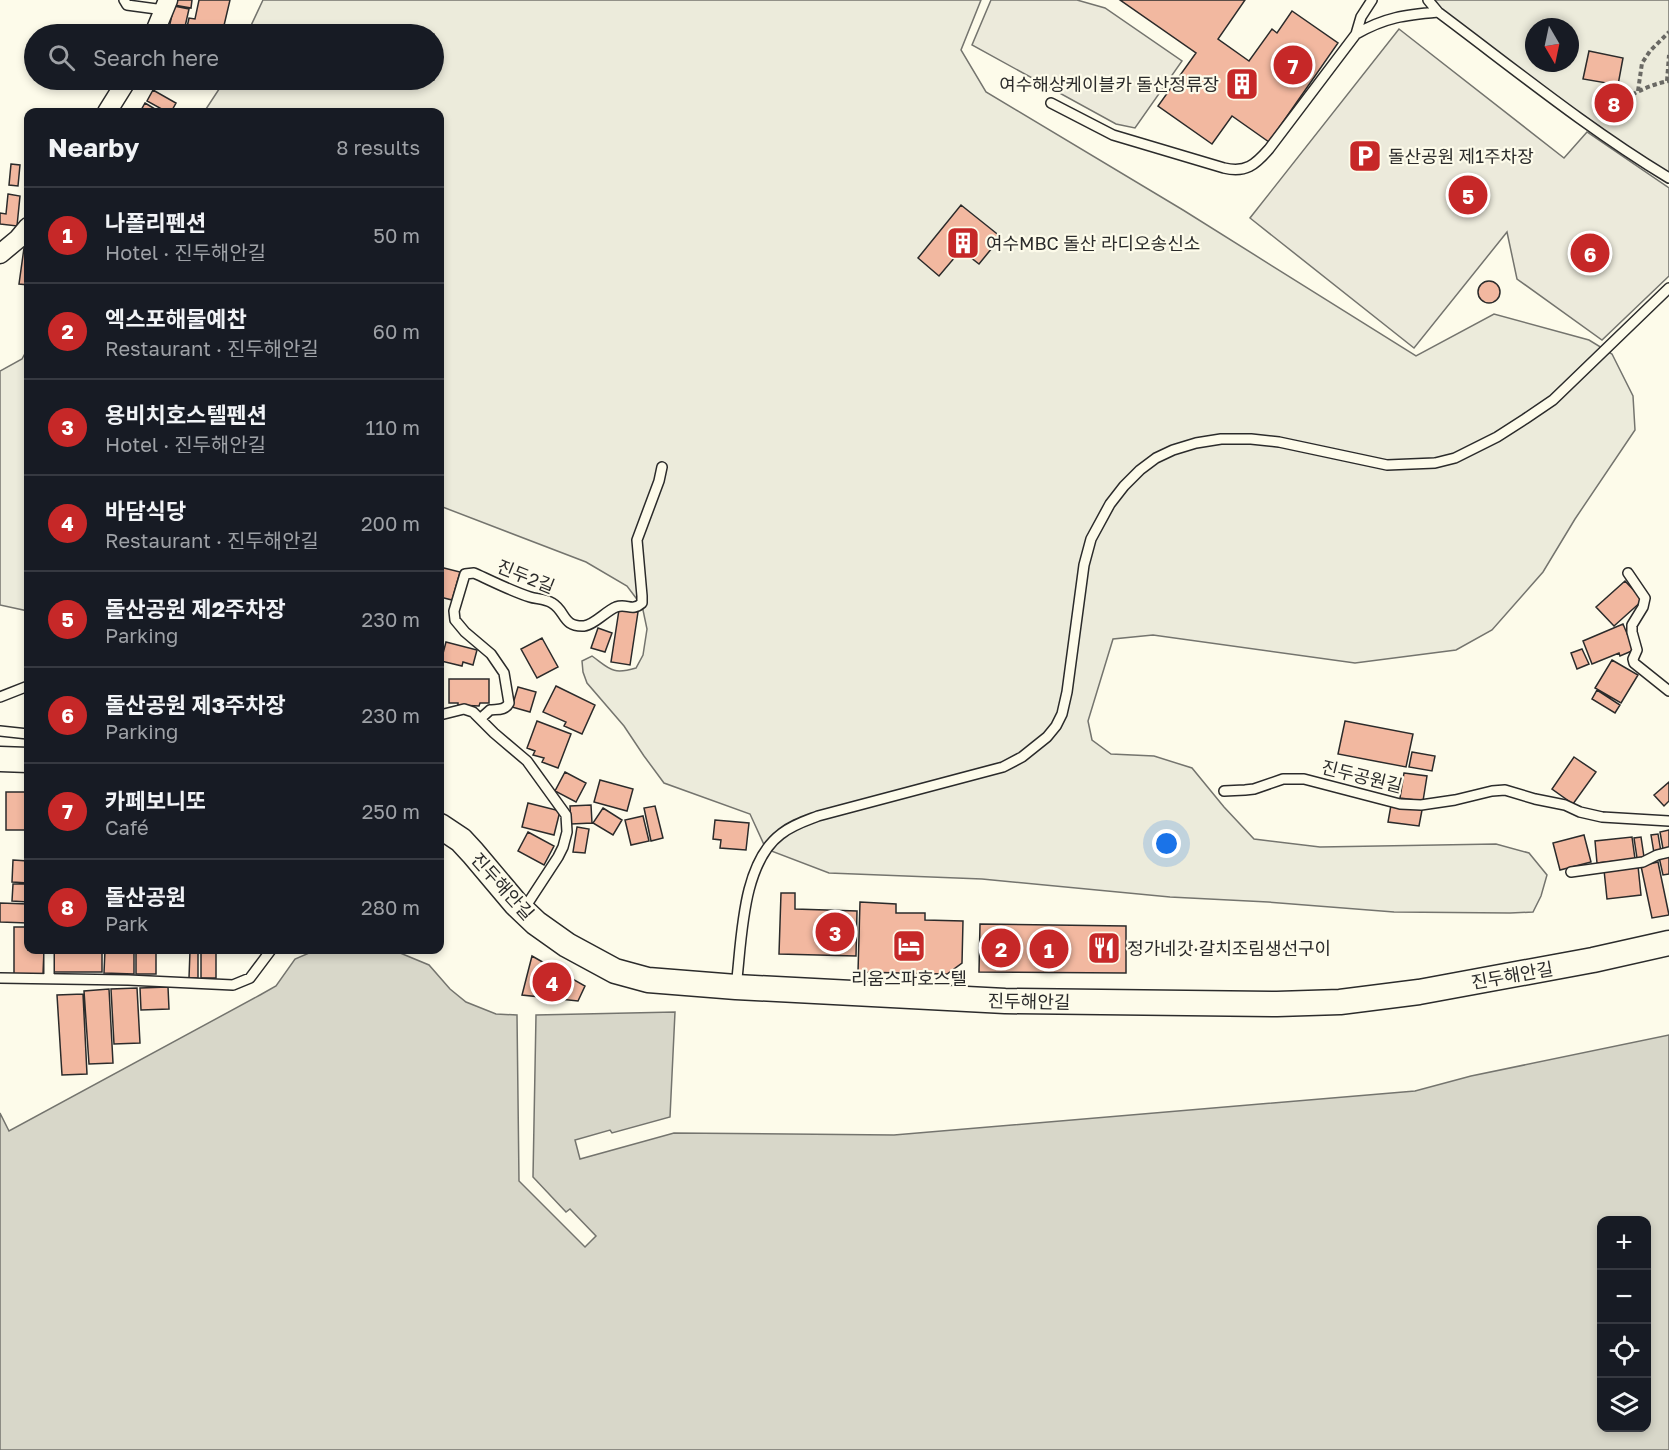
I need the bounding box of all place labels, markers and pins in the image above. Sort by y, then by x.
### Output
pin: 7 [1274,42,1312,88]
building icon: 여수해상케이블카 돌산정류장 [1224,66,1260,102]
place label: 여수해상케이블카 돌산정류장 [999,73,1219,95]
pin: 8 [1594,80,1634,126]
parking icon: 돌산공원 제1주차장 [1347,138,1383,174]
place label: 돌산공원 제1주차장 [1388,145,1534,167]
pin: 5 [1448,172,1488,218]
building icon: 여수MBC 돌산 라디오송신소 [945,225,981,261]
pin: 6 [1570,230,1610,276]
place label: 여수MBC 돌산 라디오송신소 [986,232,1200,254]
pin: 3 [816,910,854,954]
pin: 2 [982,926,1020,970]
pin: 1 [1030,926,1068,972]
hotel icon: 리움스파호스텔 [891,928,927,964]
restaurant icon: 정가네갓·갈치조림생선구이 [1086,930,1122,966]
place label: 정가네갓·갈치조림생선구이 [1127,937,1331,959]
pin: 4 [532,960,572,1004]
place label: 리움스파호스텔 [851,967,967,989]

